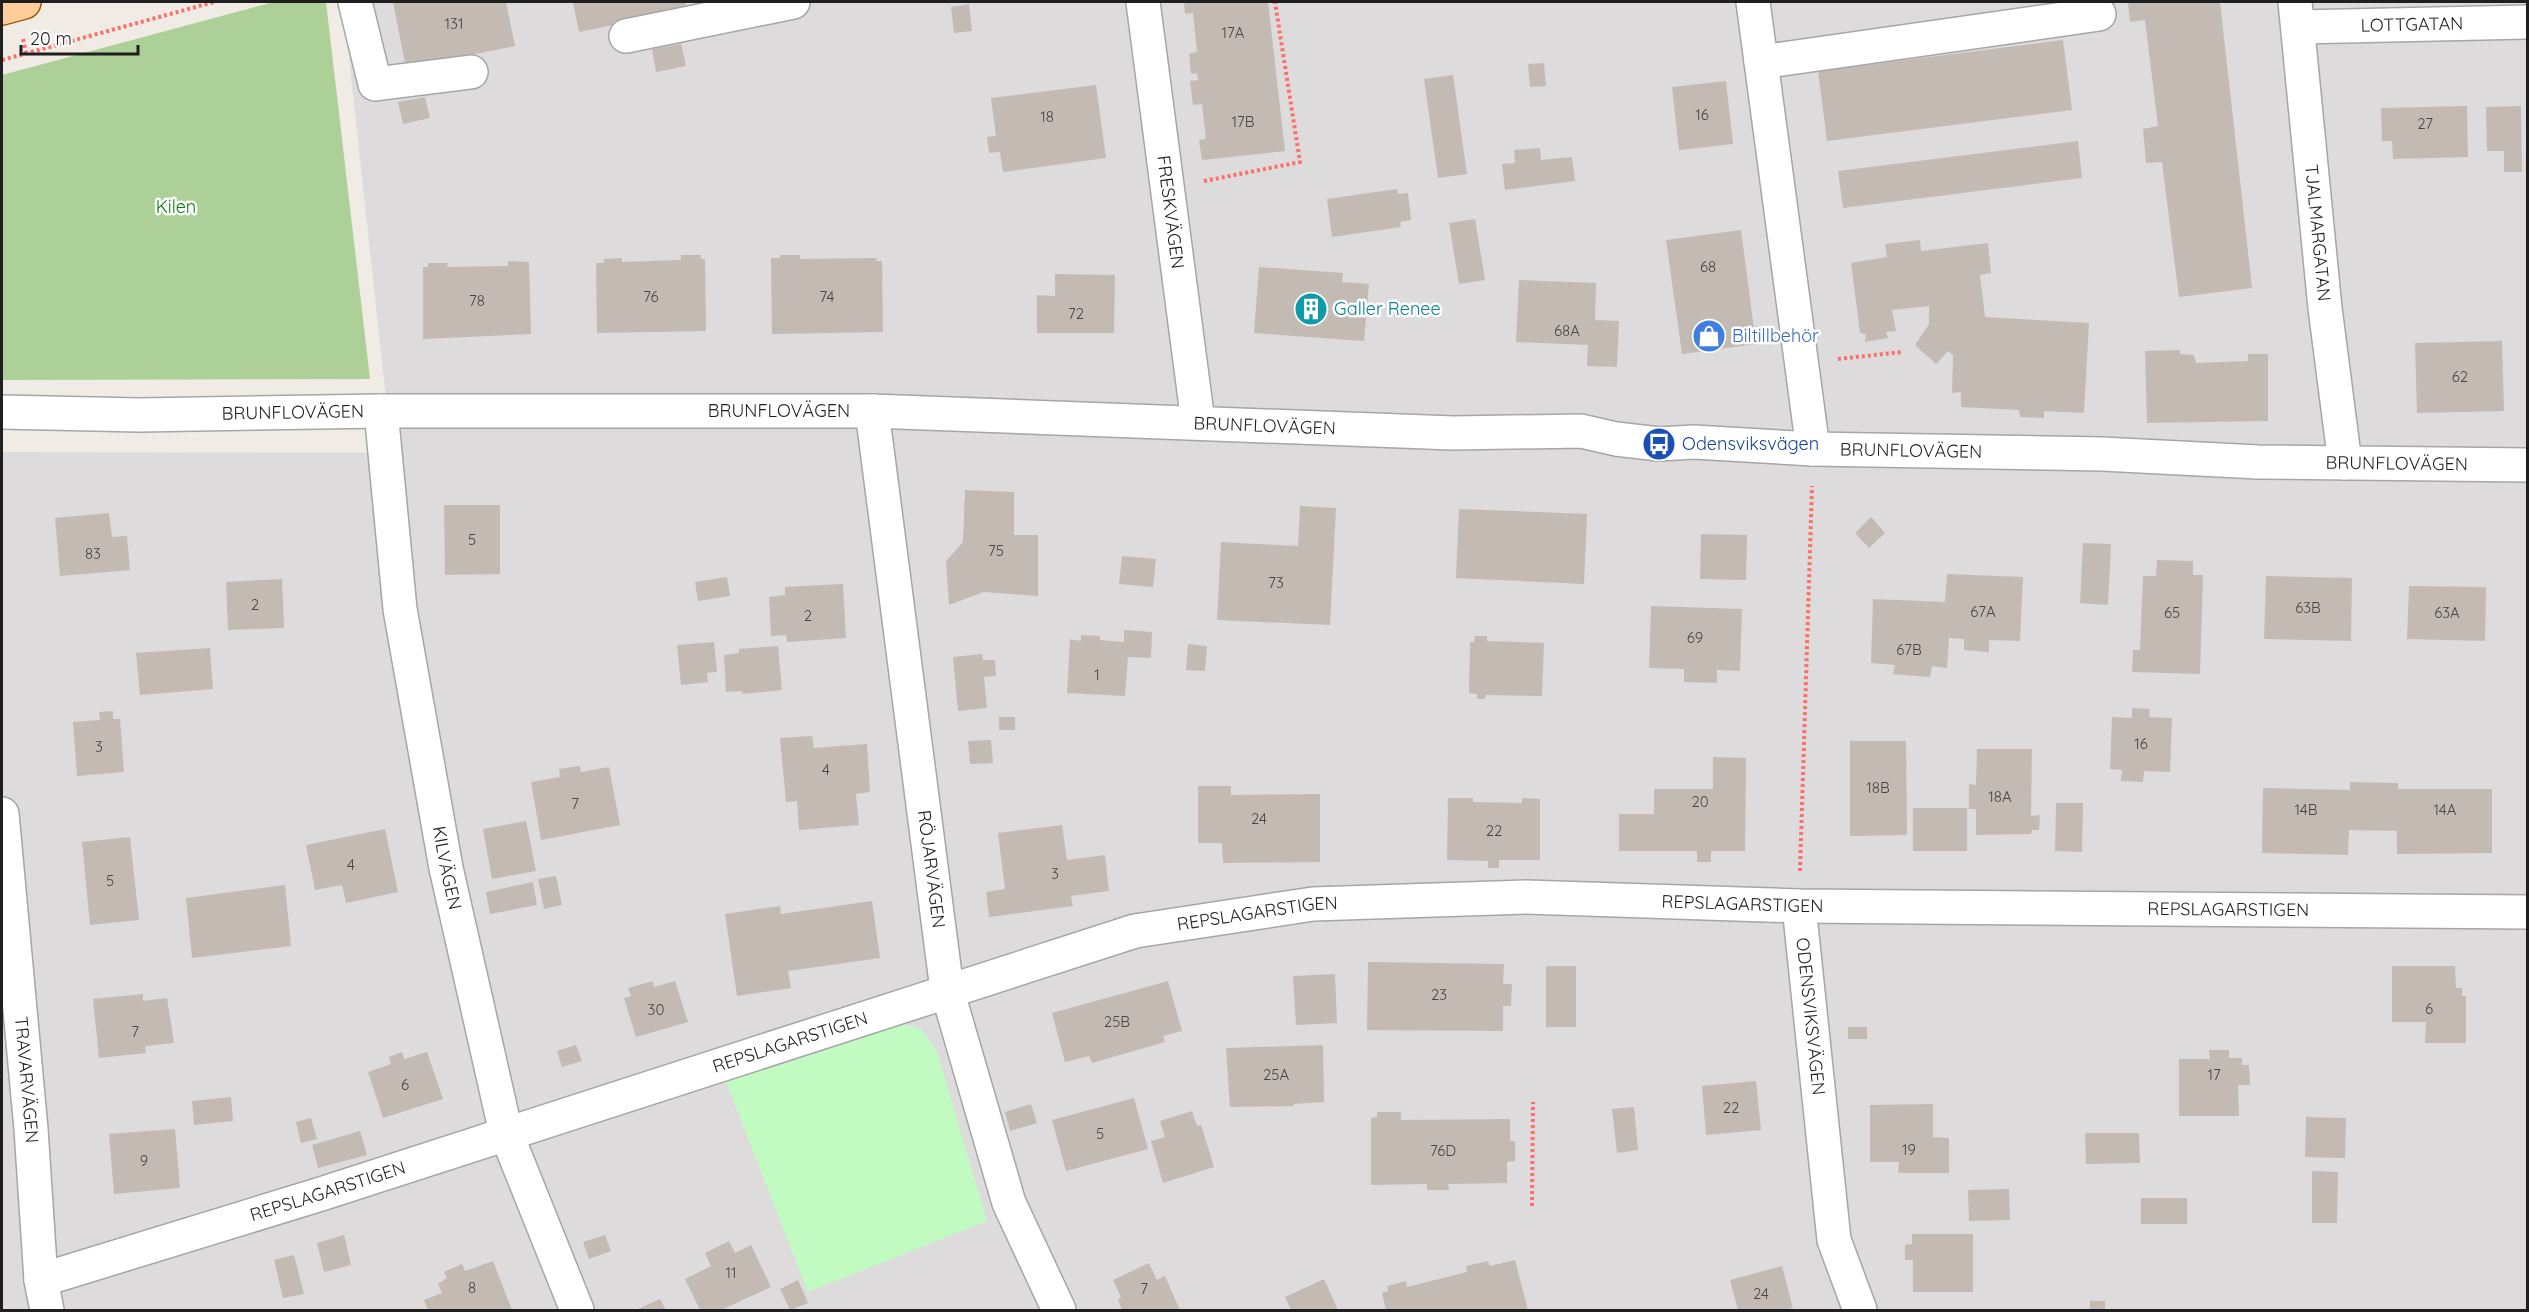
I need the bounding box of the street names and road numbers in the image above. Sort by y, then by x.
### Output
street label: LOTTGATAN [2360,11,2464,37]
street label: FRESKVÄGEN [1152,154,1190,270]
street label: TJALMARGATAN [2300,163,2336,302]
street label: BRUNFLOVÄGEN [222,399,364,425]
street label: BRUNFLOVÄGEN [708,399,850,422]
street label: BRUNFLOVÄGEN [1193,411,1336,440]
street label: BRUNFLOVÄGEN [1840,437,1982,463]
street label: BRUNFLOVÄGEN [2325,451,2468,475]
street label: RÖJARVÄGEN [913,809,951,930]
street label: KILVÄGEN [428,824,467,912]
street label: REPSLAGARSTIGEN [1661,889,1823,917]
street label: REPSLAGARSTIGEN [1175,891,1338,935]
street label: REPSLAGARSTIGEN [2147,897,2309,921]
street label: ODENSVIKSVÄGEN [1791,936,1831,1096]
street label: REPSLAGARSTIGEN [709,1006,871,1078]
street label: TRAVARVÄGEN [10,1015,44,1144]
street label: REPSLAGARSTIGEN [247,1156,408,1226]

